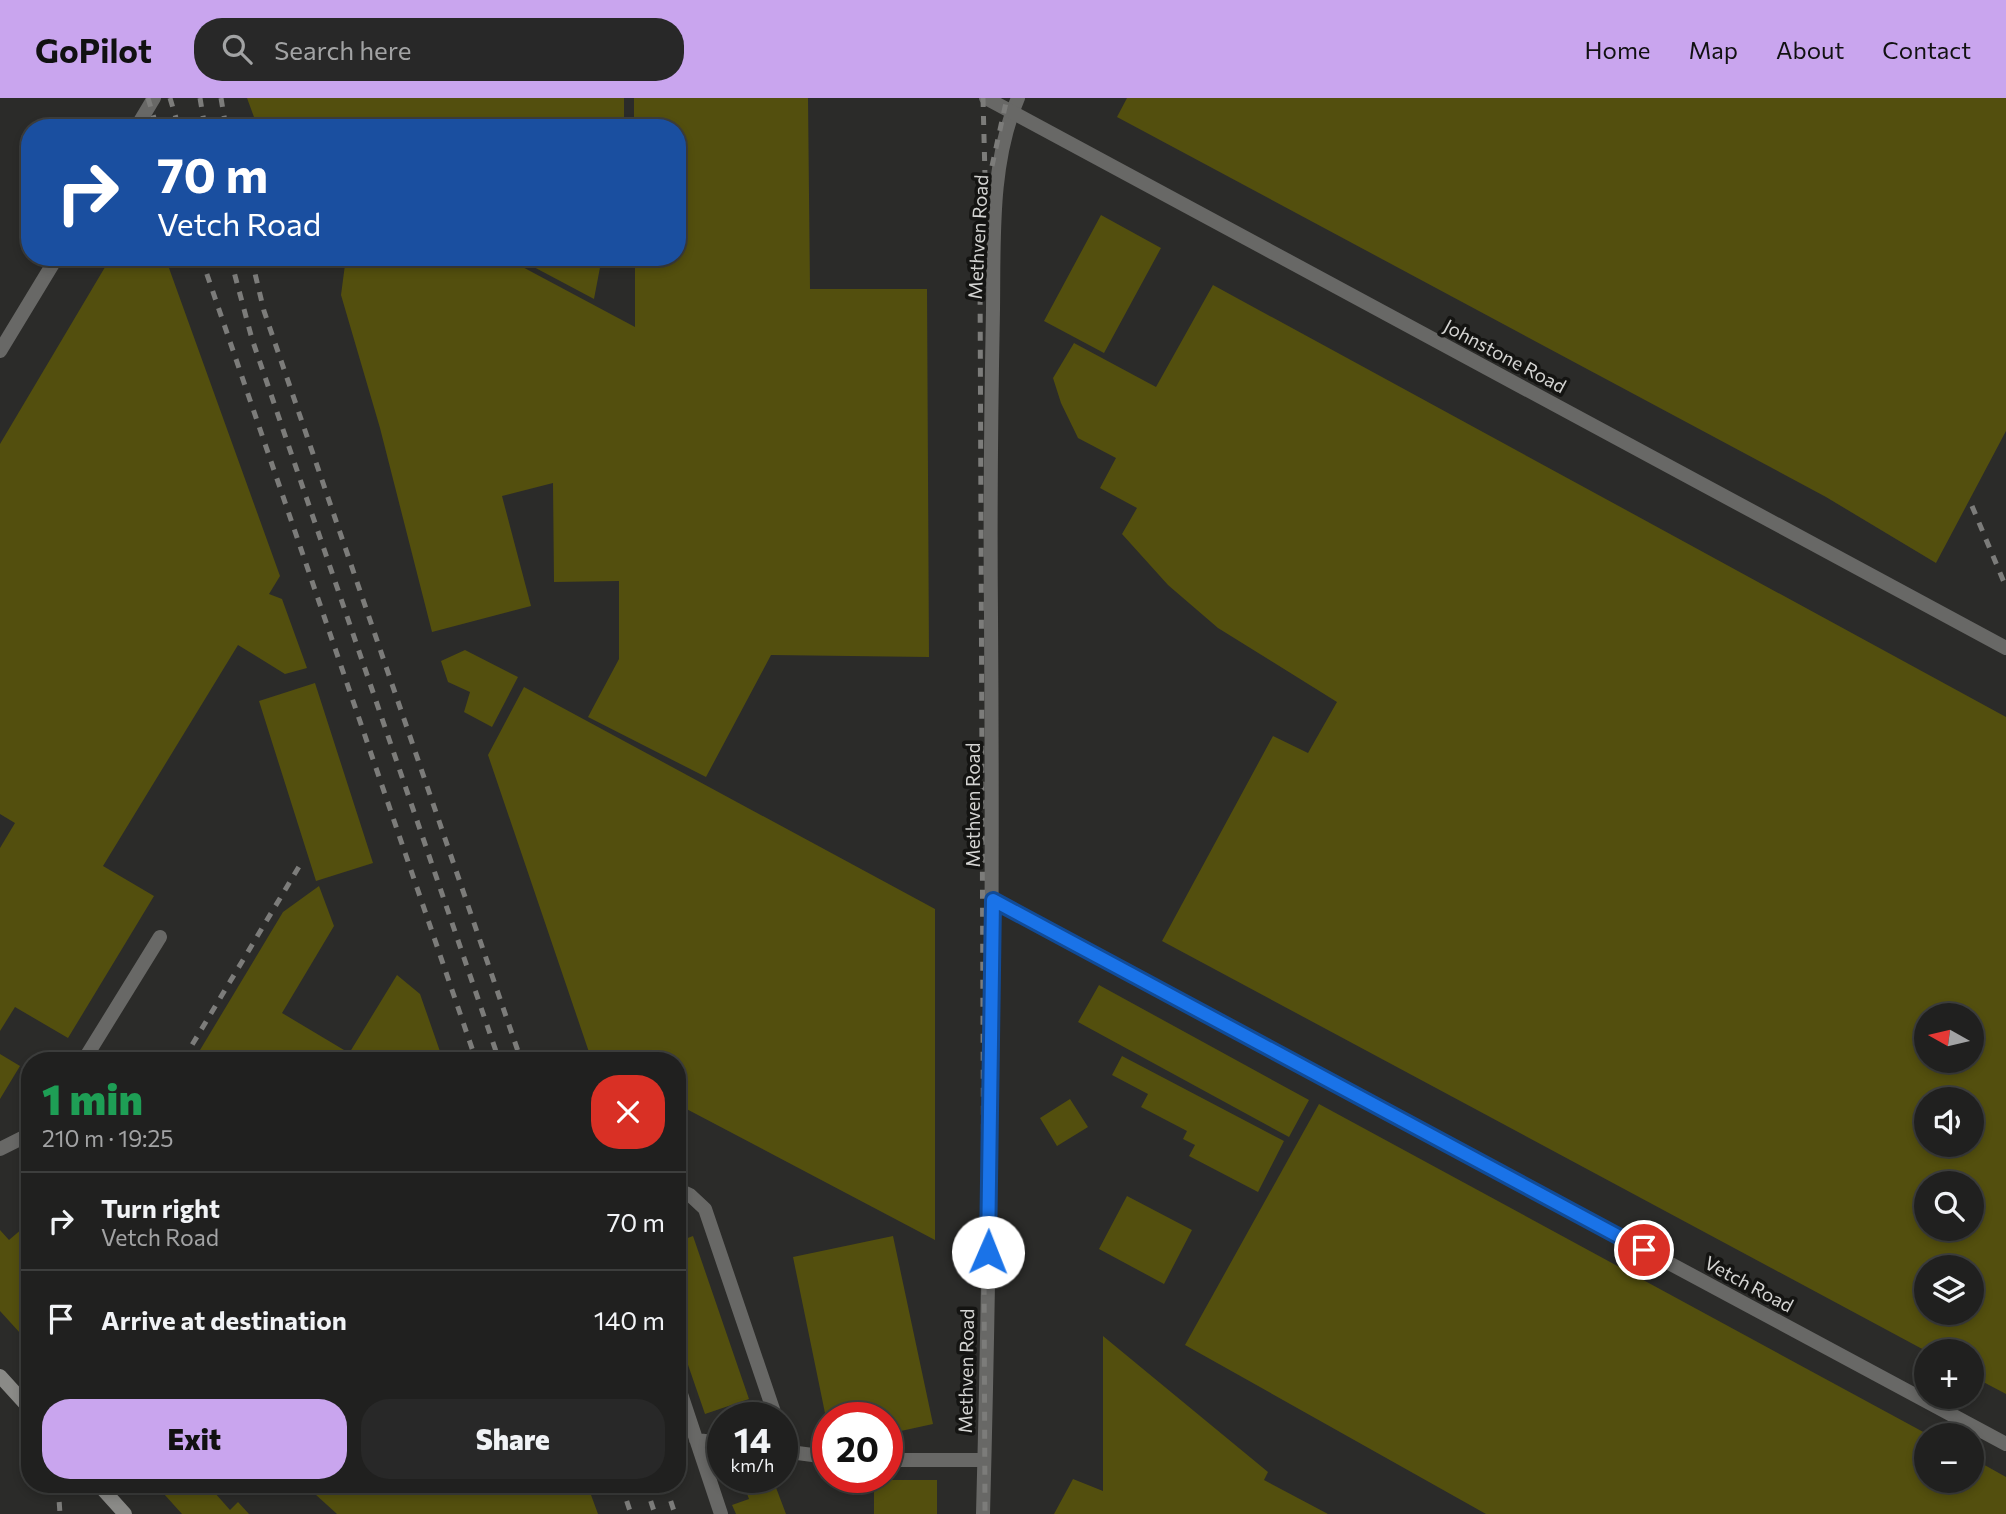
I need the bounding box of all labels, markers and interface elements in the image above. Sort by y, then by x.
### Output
search box [194,18,684,81]
text: GoPilot [35,29,152,70]
icon: search [218,30,256,68]
text: Search here [274,34,411,65]
text: Home [1585,35,1651,64]
text: Map [1689,35,1738,64]
text: About [1776,35,1844,64]
text: Contact [1882,35,1971,64]
text: 70 m [157,143,268,203]
icon: right [42,147,133,238]
street label: Methven Road [963,174,992,300]
text: Vetch Road [157,203,321,243]
street label: Johnstone Road [1440,314,1570,397]
street label: Methven Road [961,743,984,867]
north arrow [1914,1003,1984,1073]
map controls [1914,1003,1984,1493]
text: 1 min [42,1072,143,1124]
button: close [591,1075,665,1149]
button: sound [1914,1087,1984,1157]
text: 210 m · 19:25 [42,1124,174,1152]
button: search [1914,1171,1984,1241]
text: Turn right [101,1192,220,1223]
icon: right [42,1202,80,1240]
text: 70 m [607,1206,665,1237]
position arrow [951,1215,1025,1289]
pin [1614,1220,1674,1280]
text: Vetch Road [101,1223,219,1251]
icon: arrive [1625,1231,1663,1269]
street label: Vetch Road [1701,1251,1798,1317]
button: layers [1914,1255,1984,1325]
icon: arrive [42,1300,80,1338]
text: Arrive at destination [101,1304,347,1335]
text: 140 m [594,1304,665,1335]
street label: Methven Road [953,1308,978,1434]
button: + [1914,1339,1984,1409]
button: Exit [42,1399,347,1479]
button: Share [361,1399,665,1479]
speed limit sign: 20 [812,1402,903,1493]
text: 14 [734,1417,771,1460]
button: − [1914,1423,1984,1493]
text: km/h [731,1454,774,1476]

